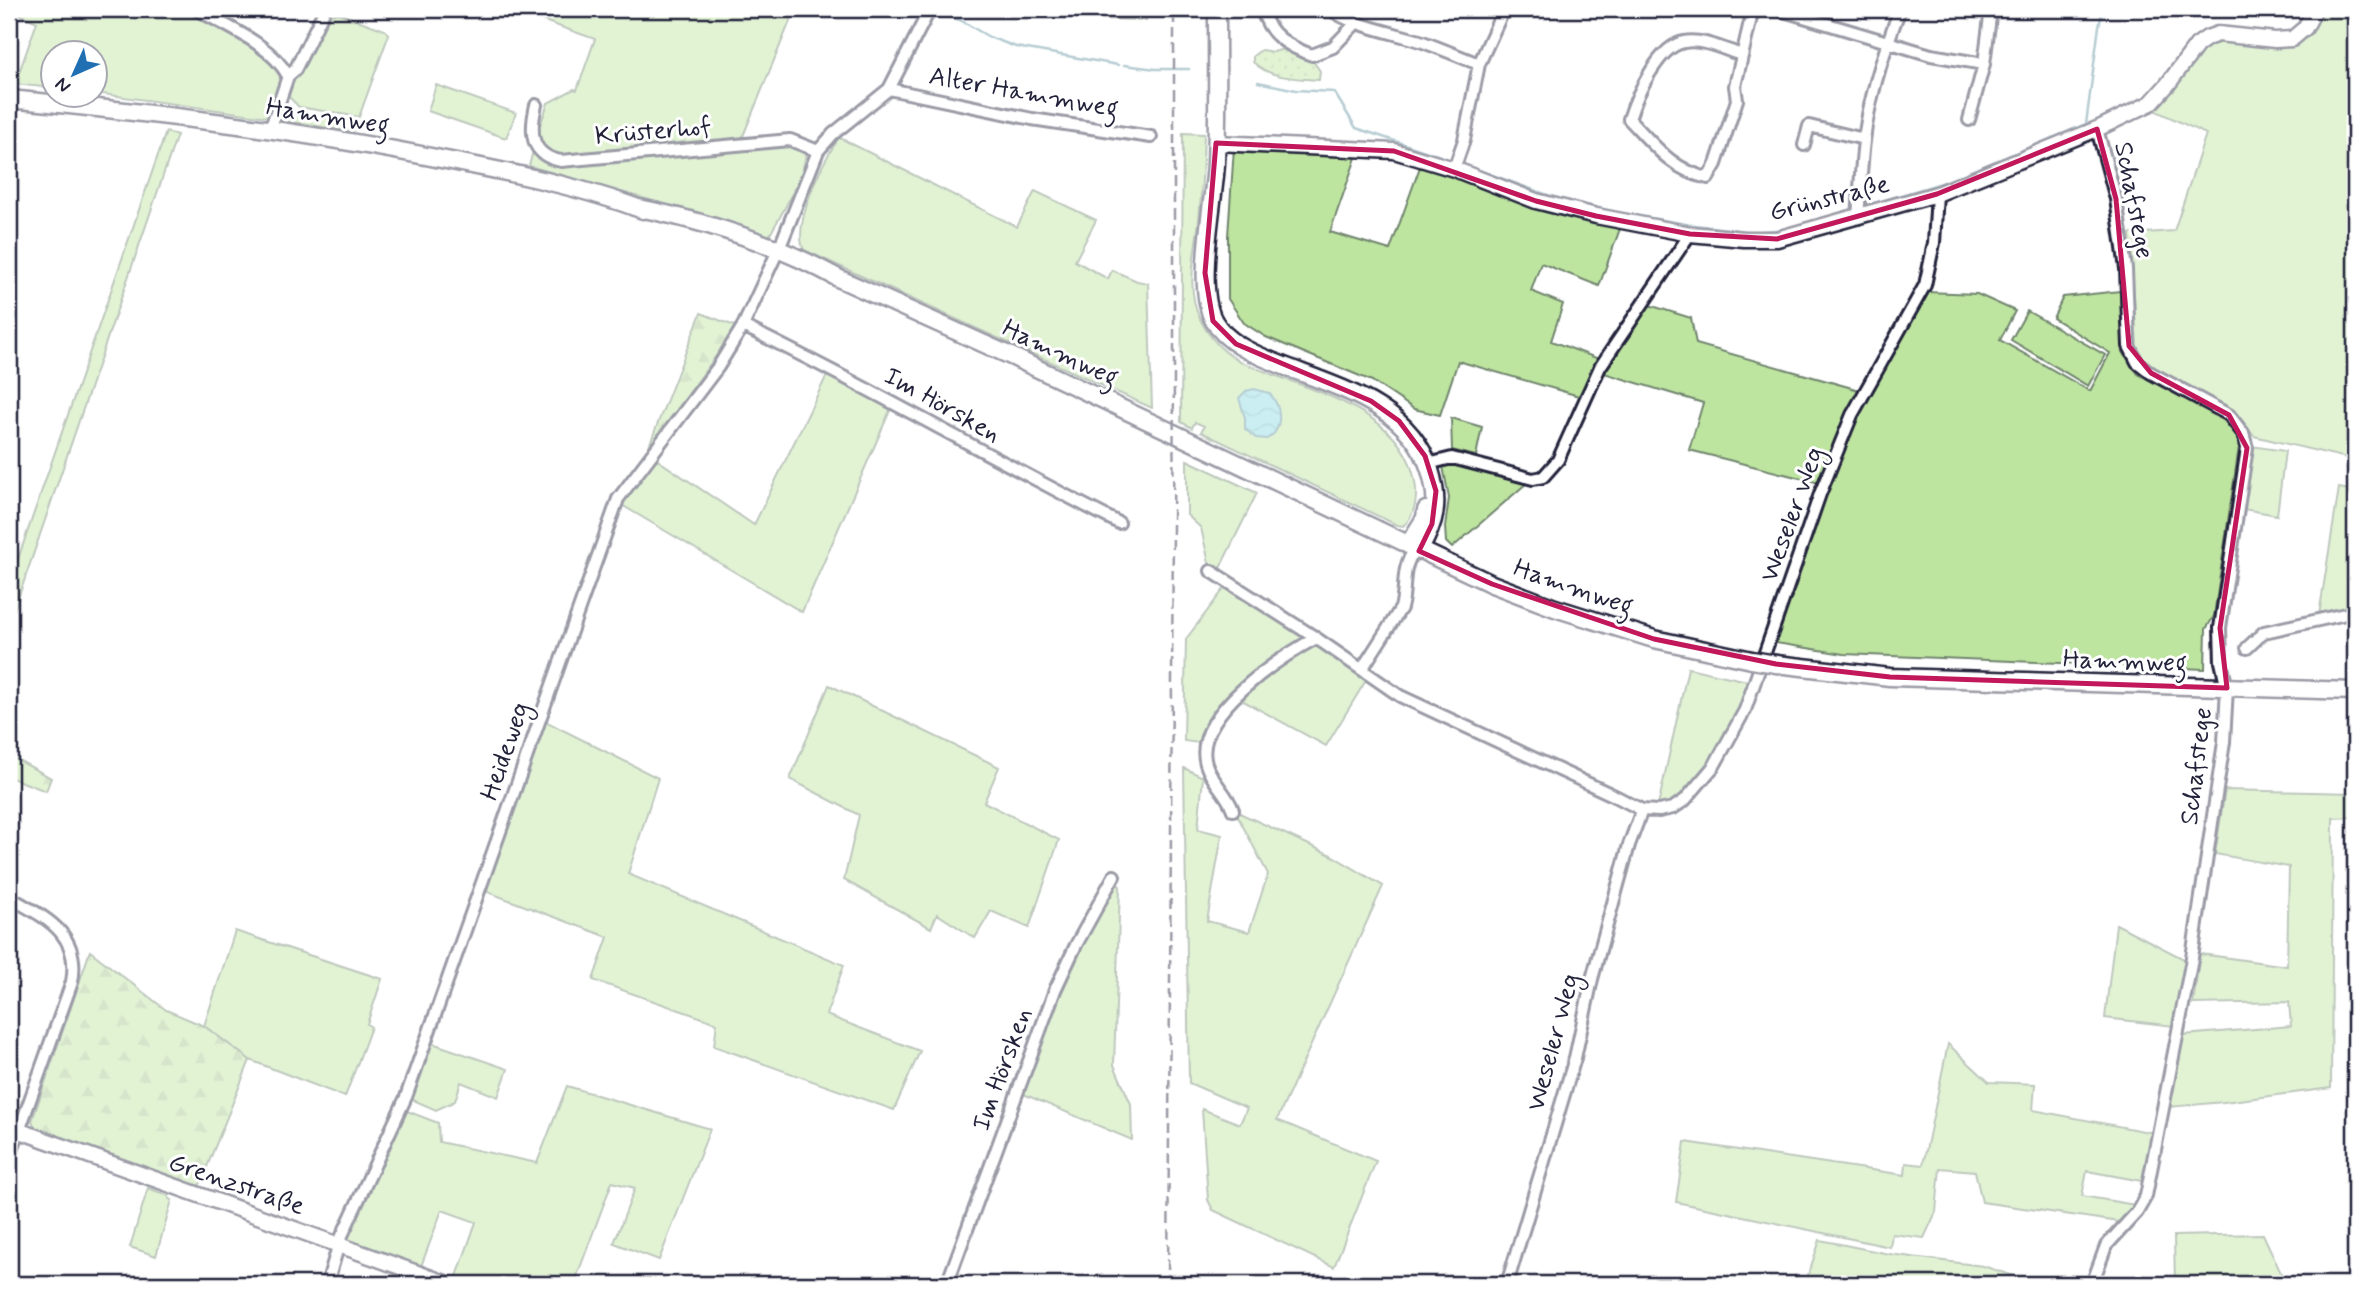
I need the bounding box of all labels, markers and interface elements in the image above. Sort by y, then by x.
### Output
north arrow [38,38,108,108]
street label: Alter Hammweg [926,60,1121,129]
text: N [50,72,76,98]
street label: Hammweg [263,90,392,146]
street label: Krüsterhof [594,110,713,154]
street label: Schafstege [2105,139,2161,262]
street label: Grünstraße [1766,168,1893,230]
street label: Hammweg [995,312,1124,398]
street label: Im Hörsken [878,360,1006,452]
street label: Weseler Weg [1753,443,1835,587]
street label: Hammweg [1508,552,1638,627]
street label: Hammweg [2062,643,2188,684]
street label: Heideweg [473,698,540,806]
street label: Schafstege [2173,705,2221,827]
street label: Weseler Weg [1519,970,1591,1115]
street label: Im Hörsken [965,1004,1041,1136]
street label: Grenzstraße [164,1146,309,1224]

